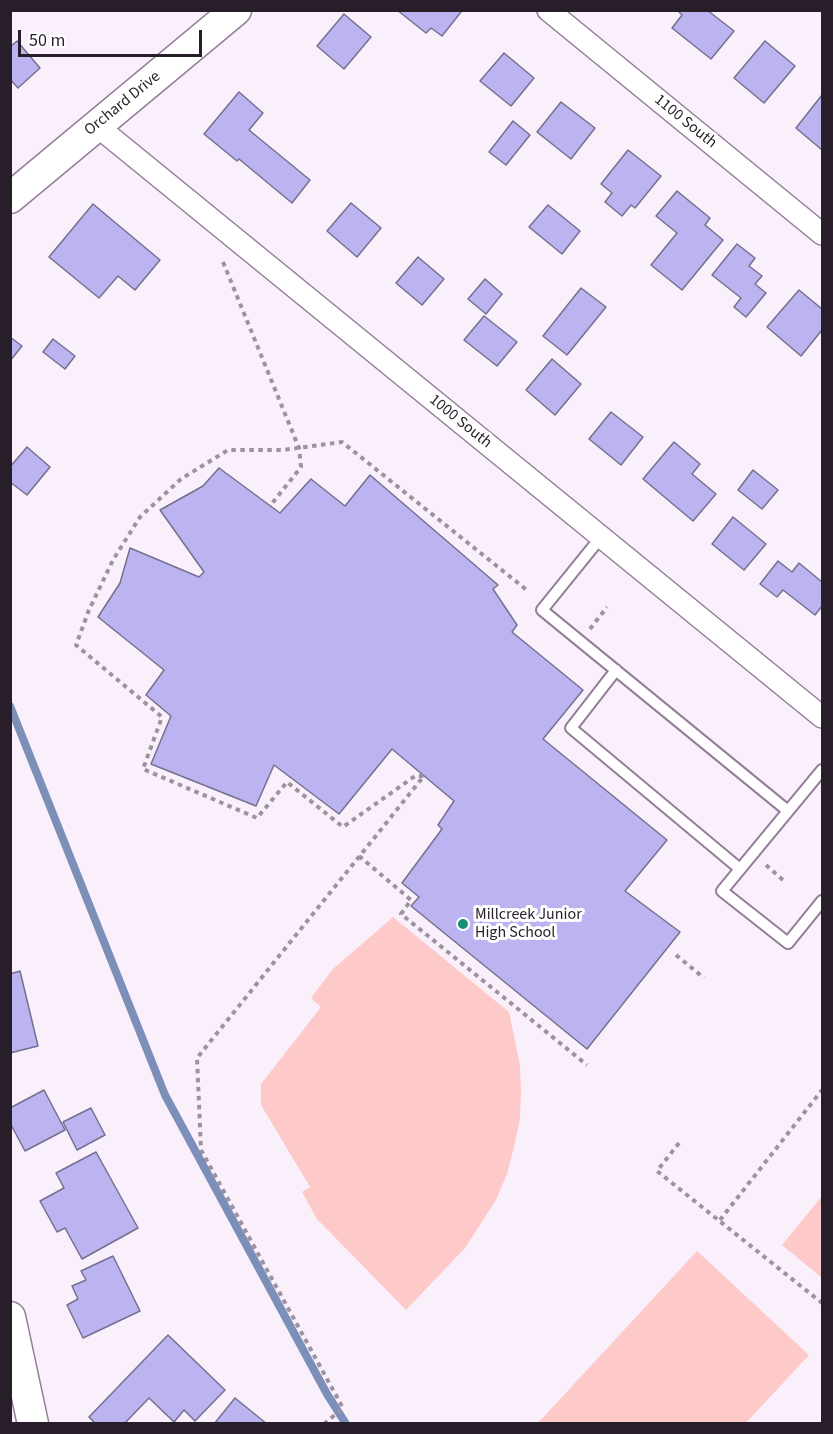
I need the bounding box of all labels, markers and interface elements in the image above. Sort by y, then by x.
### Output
scale bar [21,18,206,56]
text: 50 m [29,28,65,53]
street label: Orchard Drive [81,68,165,140]
street label: 1100 South [650,91,720,153]
street label: 1000 South [425,391,495,453]
place label: Millcreek Junior High School [475,905,582,943]
marker: Millcreek Junior High School [456,917,470,931]

